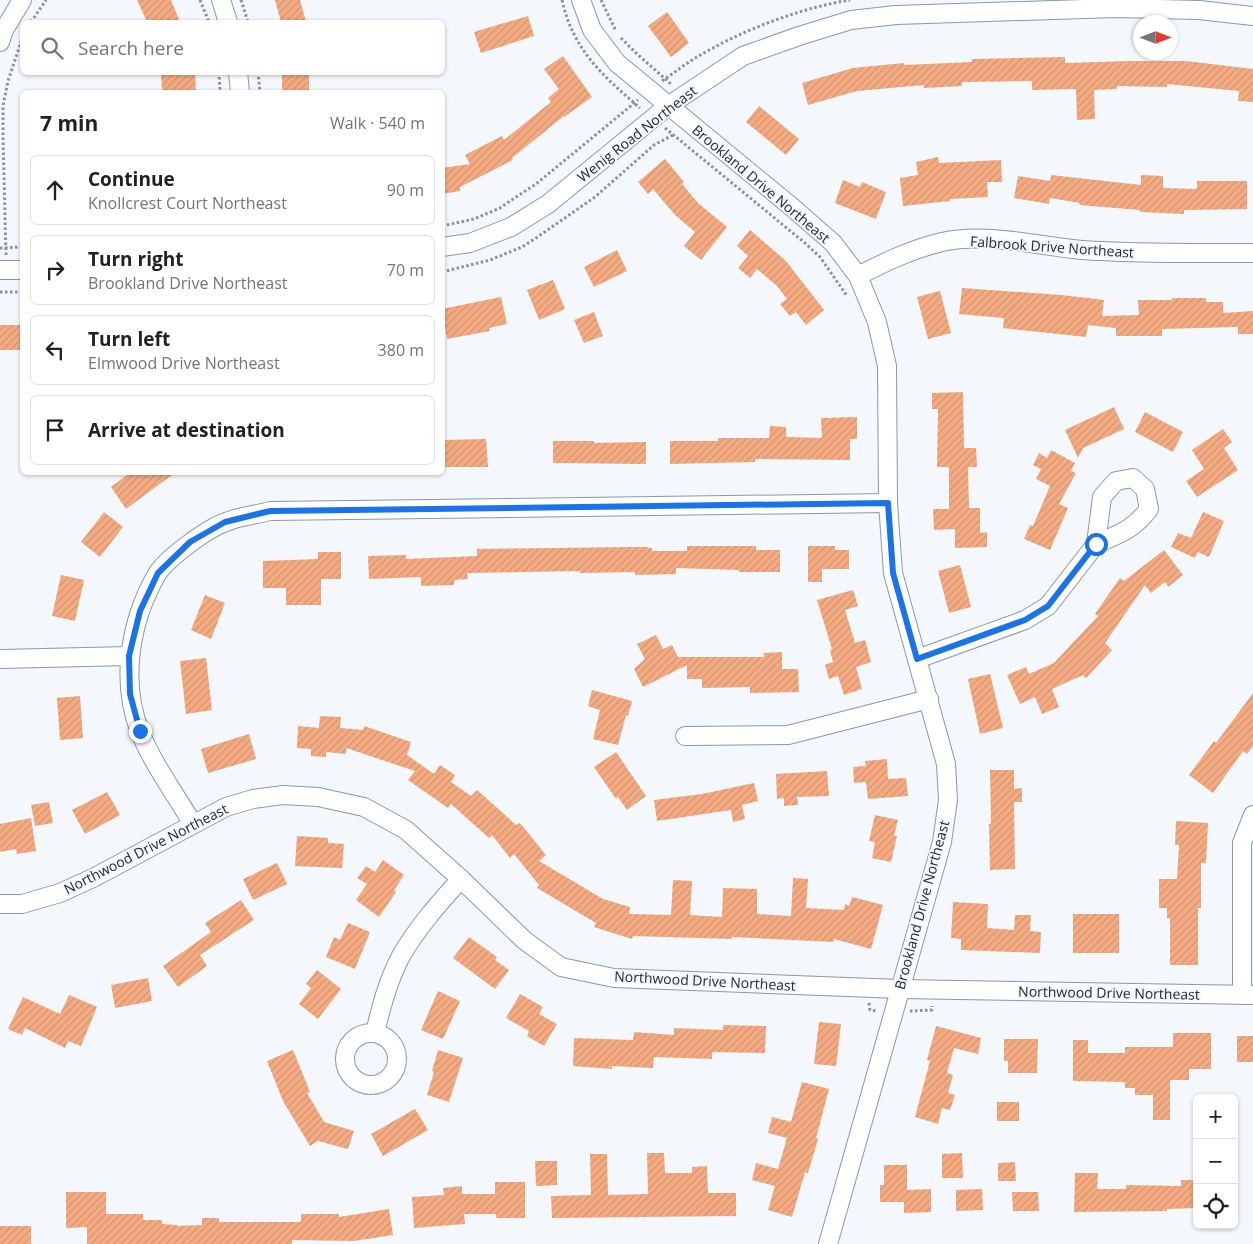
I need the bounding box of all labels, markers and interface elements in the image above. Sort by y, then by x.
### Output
north arrow [1133,15,1178,60]
search box [20,20,445,75]
icon: search [38,34,66,62]
text: Search here [78,35,184,61]
street label: Wenig Road Northeast [573,81,700,186]
text: 7 min [40,109,98,137]
text: Walk · 540 m [330,112,425,134]
street label: Brookland Drive Northeast [688,120,834,247]
text: Continue [88,166,175,192]
icon: ahead [41,176,69,204]
text: 90 m [387,179,424,201]
text: Knollcrest Court Northeast [88,192,287,214]
street label: Falbrook Drive Northeast [970,231,1135,262]
text: Turn right [88,246,183,272]
icon: right [41,256,69,284]
text: 70 m [387,259,424,281]
text: Brookland Drive Northeast [88,272,287,294]
text: Turn left [88,326,170,352]
icon: left [41,336,69,364]
text: 380 m [378,339,424,361]
text: Elmwood Drive Northeast [88,352,280,374]
icon: arrive [41,416,69,444]
text: Arrive at destination [88,417,285,443]
route start [1085,533,1108,556]
route end [129,720,152,743]
street label: Northwood Drive Northeast [61,799,231,898]
street label: Brookland Drive Northeast [890,818,953,992]
street label: Northwood Drive Northeast [614,966,796,995]
street label: Northwood Drive Northeast [1018,981,1200,1004]
map controls [1193,1094,1238,1229]
button: + [1193,1094,1238,1139]
button: − [1193,1139,1238,1184]
button: locate [1193,1184,1238,1229]

